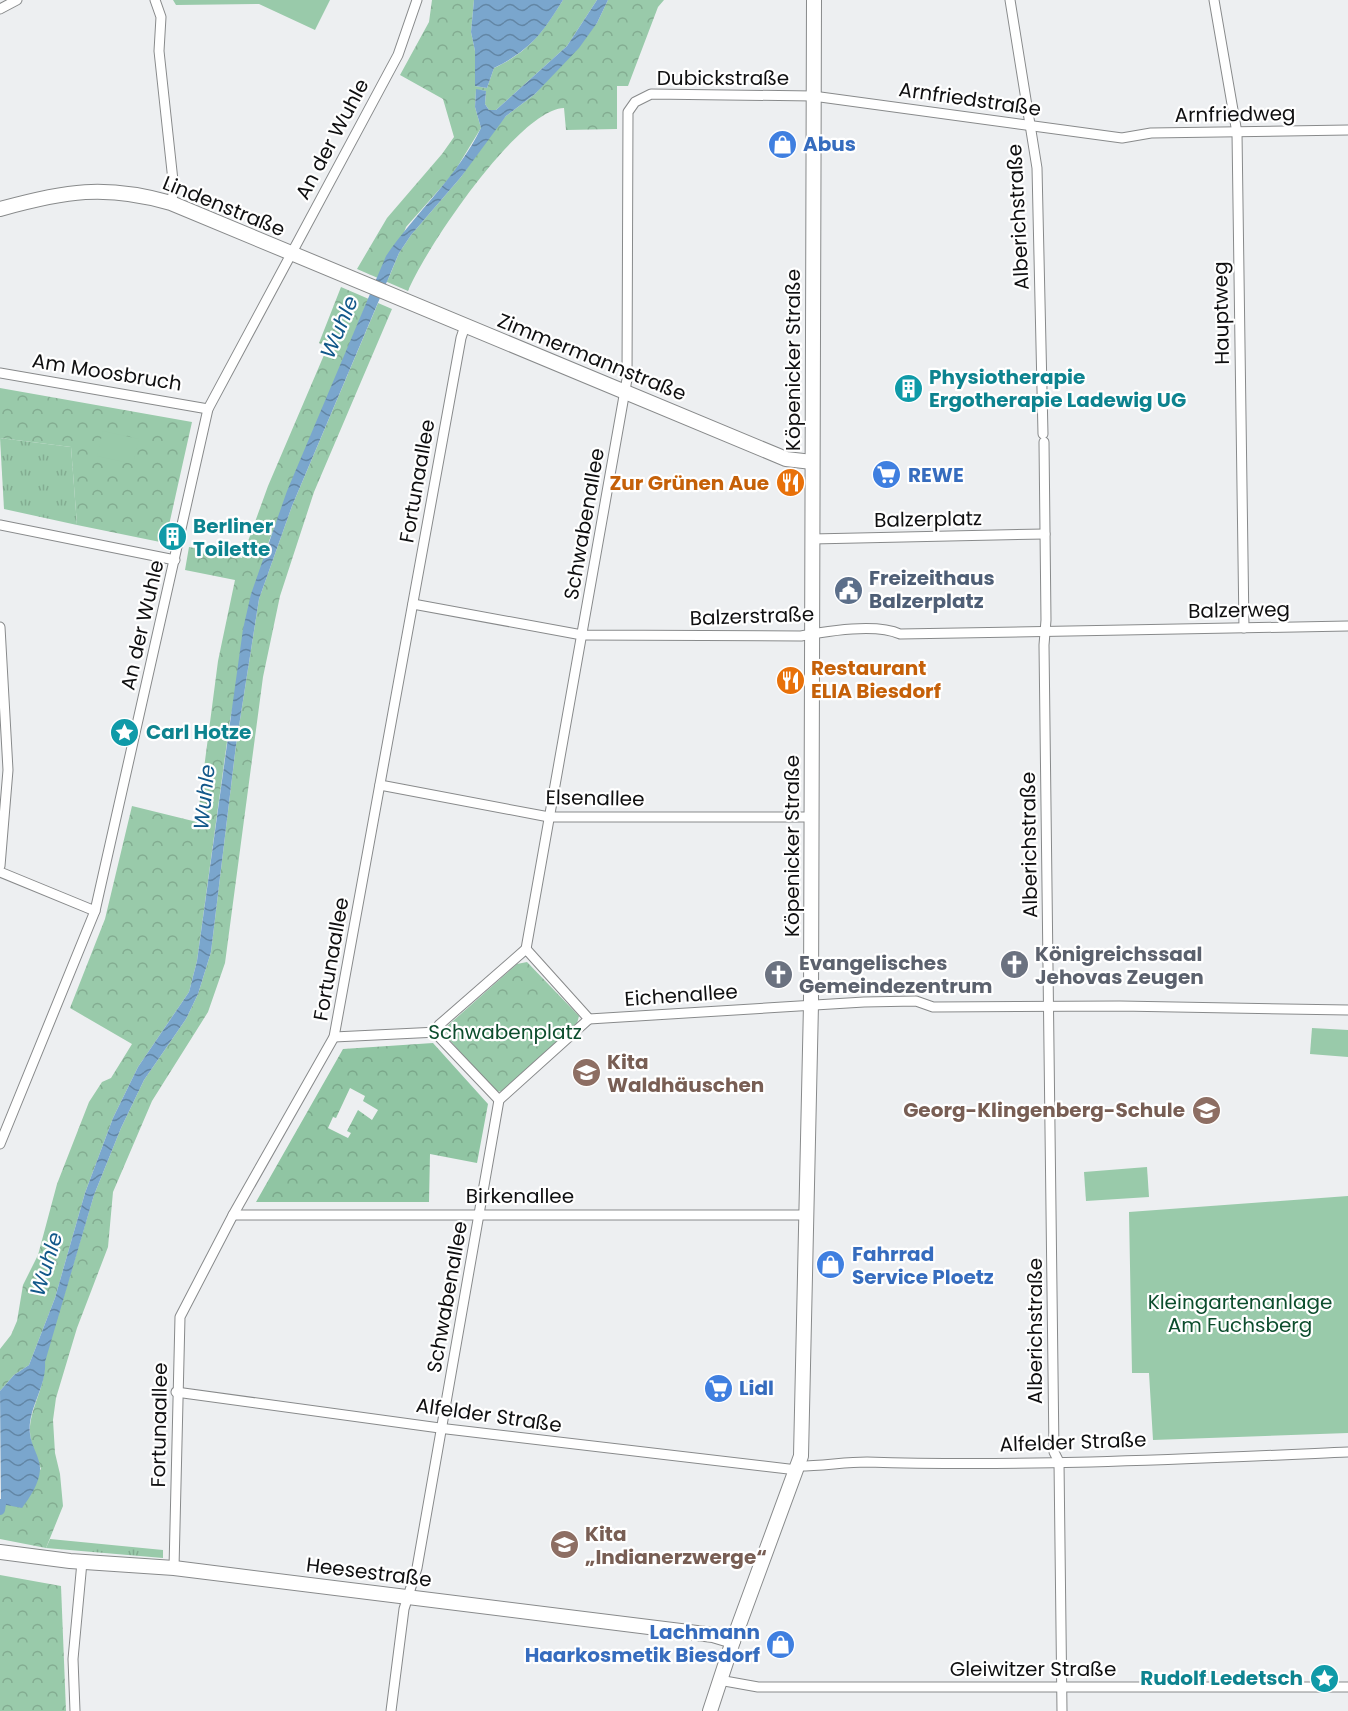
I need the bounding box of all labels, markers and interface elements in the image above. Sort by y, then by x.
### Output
street label: Dubickstraße [657,64,789,92]
street label: An der Wuhle [288,74,376,204]
street label: Arnfriedstraße [897,75,1043,123]
street label: Arnfriedweg [1174,99,1296,129]
shop icon: Abus [766,128,798,160]
place label: Abus [803,130,856,158]
street label: Alberichstraße [1000,143,1036,291]
street label: Lindenstraße [159,169,289,243]
street label: Hauptweg [1206,261,1236,365]
street label: Köpenicker Straße [779,269,807,451]
water label: Wuhle [313,291,365,363]
street label: Zimmermannstraße [493,306,691,408]
street label: Am Moosbruch [30,346,184,398]
place label: Physiotherapie Ergotherapie Ladewig UG [929,363,1186,414]
building icon: Physiotherapie Ergotherapie Ladewig UG [892,372,924,404]
street label: Fortunaallee [392,417,442,545]
street label: Schwabenallee [557,446,611,602]
supermarket icon: REWE [871,459,903,491]
place label: REWE [908,461,964,489]
restaurant icon: Zur Grünen Aue [774,467,806,499]
place label: Zur Grünen Aue [609,469,769,497]
street label: Balzerplatz [874,504,982,534]
place label: Berliner Toilette [193,512,274,563]
building icon: Berliner Toilette [156,521,188,553]
street label: An der Wuhle [113,557,171,693]
place label: Freizeithaus Balzerplatz [869,564,995,615]
public building icon: Freizeithaus Balzerplatz [832,574,864,606]
street label: Balzerweg [1188,595,1290,625]
street label: Balzerstraße [689,600,815,632]
place label: Restaurant ELIA Biesdorf [811,654,941,705]
restaurant icon: Restaurant ELIA Biesdorf [774,664,806,696]
place icon: Carl Hotze [109,716,141,748]
place label: Carl Hotze [146,718,251,746]
street label: Köpenicker Straße [778,755,806,937]
water label: Wuhle [186,763,222,831]
street label: Alberichstraße [1014,772,1044,918]
street label: Elsenallee [545,783,645,813]
street label: Fortunaallee [306,895,356,1023]
place label: Königreichssaal Jehovas Zeugen [1035,940,1204,991]
place label: Evangelisches Gemeindezentrum [799,949,992,1000]
church icon: Königreichssaal Jehovas Zeugen [998,949,1030,981]
church icon: Evangelisches Gemeindezentrum [762,958,794,990]
street label: Eichenallee [623,977,739,1013]
park label: Schwabenplatz [428,1018,582,1046]
place label: Kita Waldhäuschen [607,1048,764,1099]
school or university icon: Kita Waldhäuschen [570,1057,602,1089]
school or university icon: Georg-Klingenberg-Schule [1190,1094,1222,1126]
place label: Georg-Klingenberg-Schule [903,1096,1185,1124]
street label: Birkenallee [466,1182,574,1210]
street label: Schwabenallee [420,1219,474,1375]
water label: Wuhle [23,1228,69,1300]
place label: Fahrrad Service Ploetz [852,1240,994,1291]
shop icon: Fahrrad Service Ploetz [815,1249,847,1281]
street label: Alberichstraße [1021,1258,1049,1404]
park label: Kleingartenanlage Am Fuchsberg [1148,1288,1332,1339]
street label: Fortunaallee [144,1362,174,1488]
supermarket icon: Lidl [702,1372,734,1404]
place label: Lidl [739,1374,774,1402]
street label: Alfelder Straße [414,1391,564,1439]
street label: Alfelder Straße [999,1425,1147,1459]
place label: Kita „Indianerzwerge“ [585,1520,767,1571]
school or university icon: Kita „Indianerzwerge“ [548,1529,580,1561]
street label: Heesestraße [305,1550,433,1594]
place label: Lachmann Haarkosmetik Biesdorf [525,1618,760,1669]
shop icon: Lachmann Haarkosmetik Biesdorf [765,1628,797,1660]
street label: Gleiwitzer Straße [950,1655,1116,1683]
place icon: Rudolf Ledetsch [1308,1662,1340,1694]
place label: Rudolf Ledetsch [1140,1664,1303,1692]

